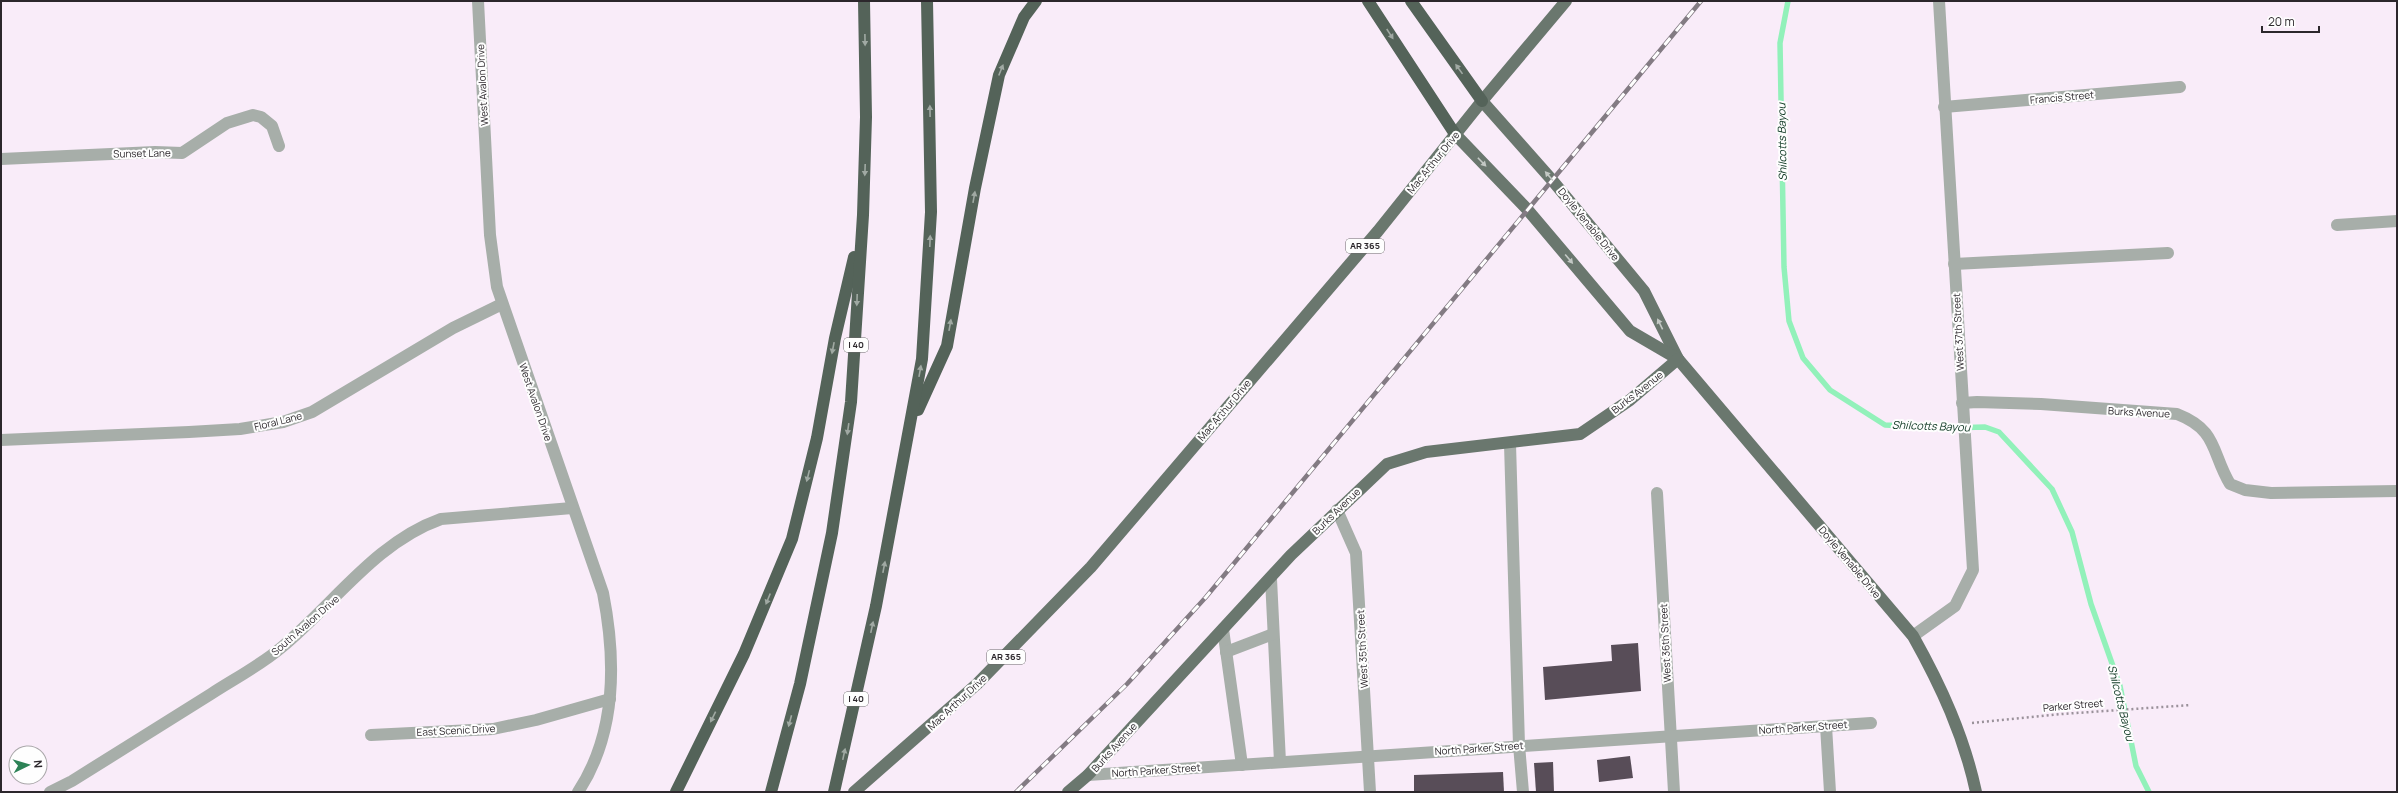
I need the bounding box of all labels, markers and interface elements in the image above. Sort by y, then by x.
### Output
scale bar [2262,8,2319,34]
text: 20 m [2268,13,2295,30]
one-way arrow [1386,29,1394,39]
one-way arrow [862,34,869,46]
street label: West Avalon Drive [473,44,491,126]
one-way arrow [999,64,1005,76]
one-way arrow [1456,64,1464,74]
street label: Francis Street [2029,87,2095,107]
water label: Shilcotts Bayou [1773,101,1790,181]
one-way arrow [927,104,933,117]
street label: Mac Arthur Drive [1404,128,1463,196]
street label: Sunset Lane [113,145,171,161]
one-way arrow [1478,157,1487,167]
one-way arrow [862,164,868,177]
one-way arrow [1544,171,1554,181]
street label: Doyle Venable Drive [1555,185,1623,263]
one-way arrow [971,191,977,203]
one-way arrow [926,235,933,247]
road number: AR 365 [1346,239,1384,253]
one-way arrow [1565,254,1574,264]
street label: West 37th Street [1949,293,1967,371]
one-way arrow [854,294,860,307]
one-way arrow [1657,318,1663,330]
one-way arrow [948,319,954,331]
road number: I 40 [844,338,868,352]
one-way arrow [830,342,836,355]
street label: West Avalon Drive [516,361,556,443]
one-way arrow [917,365,923,377]
street label: Burks Avenue [1608,367,1666,417]
street label: Mac Arthur Drive [1194,376,1254,444]
street label: Burks Avenue [2108,403,2170,421]
street label: Floral Lane [253,408,304,434]
water label: Shilcotts Bayou [1892,417,1972,434]
one-way arrow [845,423,851,435]
one-way arrow [804,470,810,482]
street label: Burks Avenue [1309,484,1363,538]
street label: Doyle Venable Drive [1816,523,1884,601]
one-way arrow [881,561,887,574]
street label: South Avalon Drive [268,591,342,658]
one-way arrow [765,594,771,606]
street label: West 36th Street [1656,603,1674,683]
street label: West 35th Street [1353,609,1371,689]
one-way arrow [869,621,875,634]
road number: AR 365 [987,650,1025,664]
water label: Shilcotts Bayou [2105,663,2139,744]
street label: Mac Arthur Drive [924,671,990,733]
road number: I 40 [844,692,868,706]
street label: Parker Street [2042,695,2104,715]
one-way arrow [710,711,716,723]
one-way arrow [786,715,792,728]
street label: North Parker Street [1758,717,1848,737]
street label: Burks Avenue [1088,719,1140,775]
street label: East Scenic Drive [416,721,496,739]
street label: North Parker Street [1434,738,1524,758]
north arrow [8,745,48,785]
one-way arrow [841,748,847,761]
text: N [31,759,46,769]
street label: North Parker Street [1111,760,1201,780]

